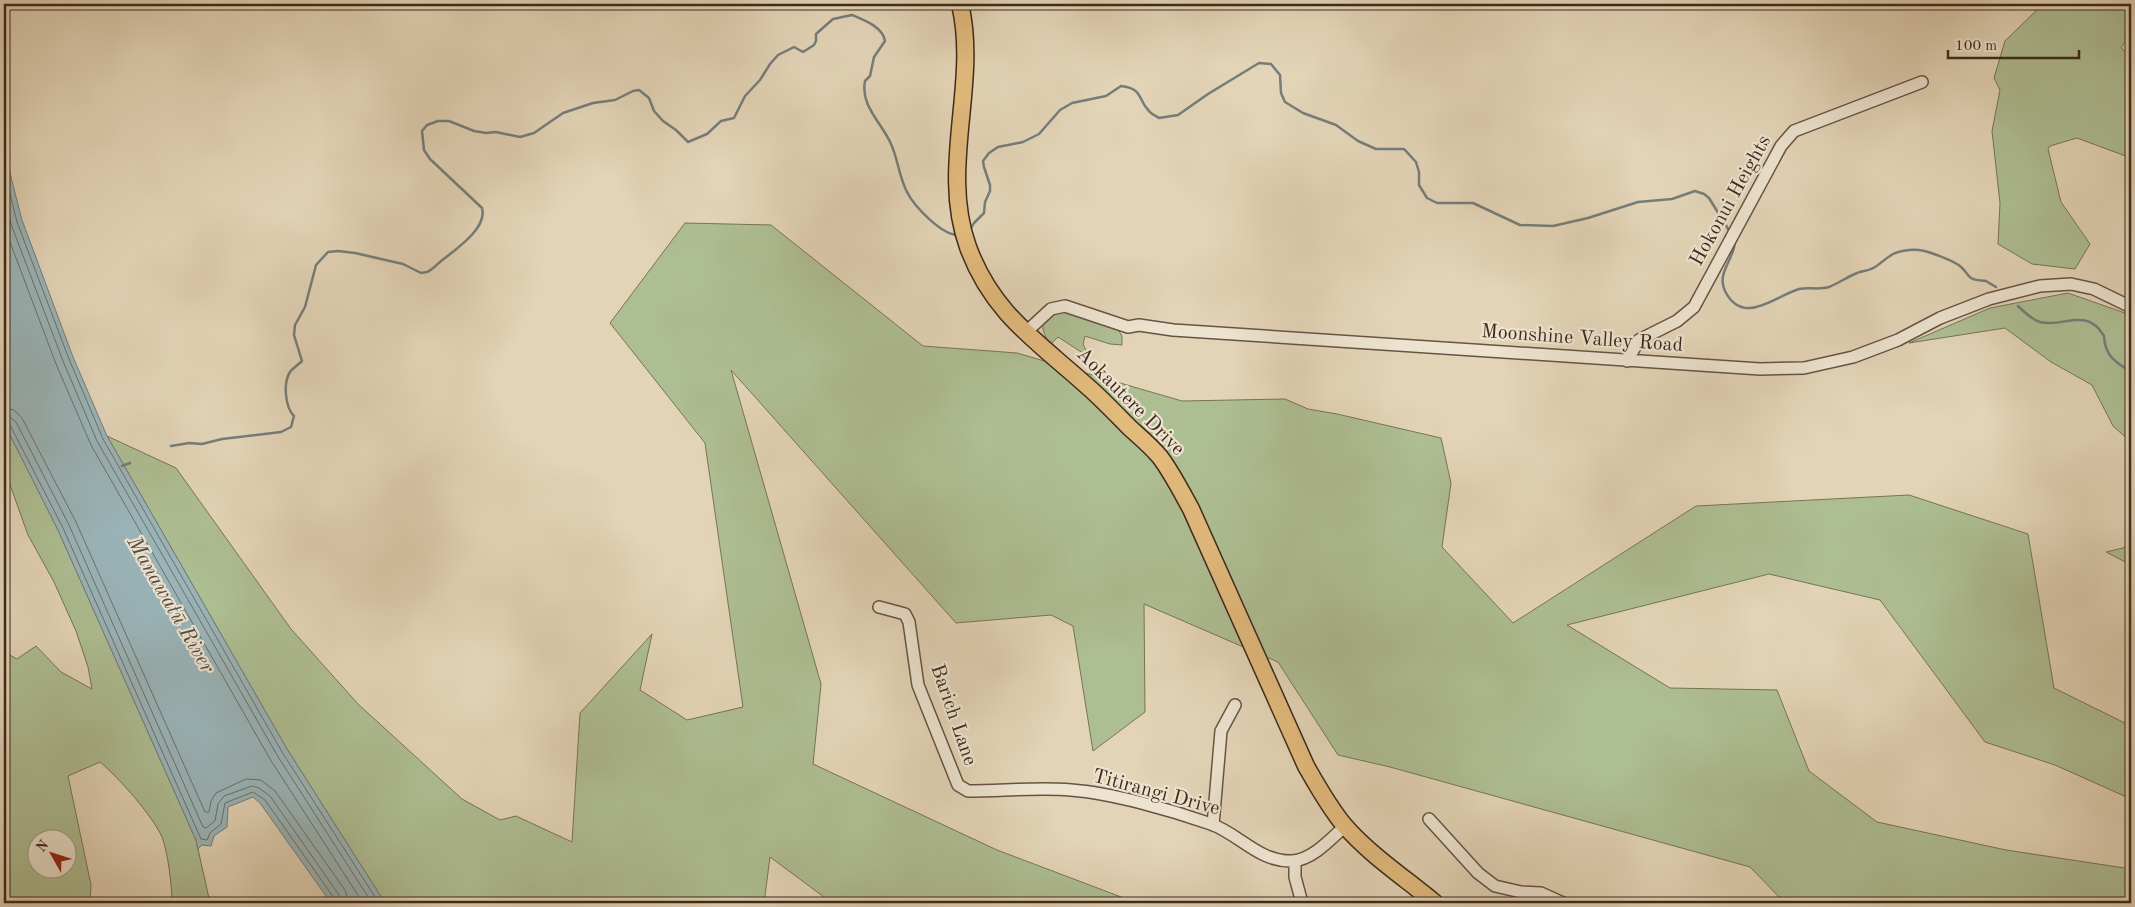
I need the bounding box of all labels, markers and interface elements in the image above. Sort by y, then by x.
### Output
scale bar [1948,28,2079,60]
text: 100 m [1955,39,1997,54]
street label: Hokonui Heights [1687,132,1775,270]
street label: Moonshine Valley Road [1480,322,1684,356]
street label: Aokautere Drive [1072,344,1188,460]
water label: Manawatū River [122,532,218,678]
street label: Barich Lane [926,662,980,768]
street label: Titirangi Drive [1090,766,1222,820]
north arrow [28,830,78,880]
text: N [34,838,52,855]

